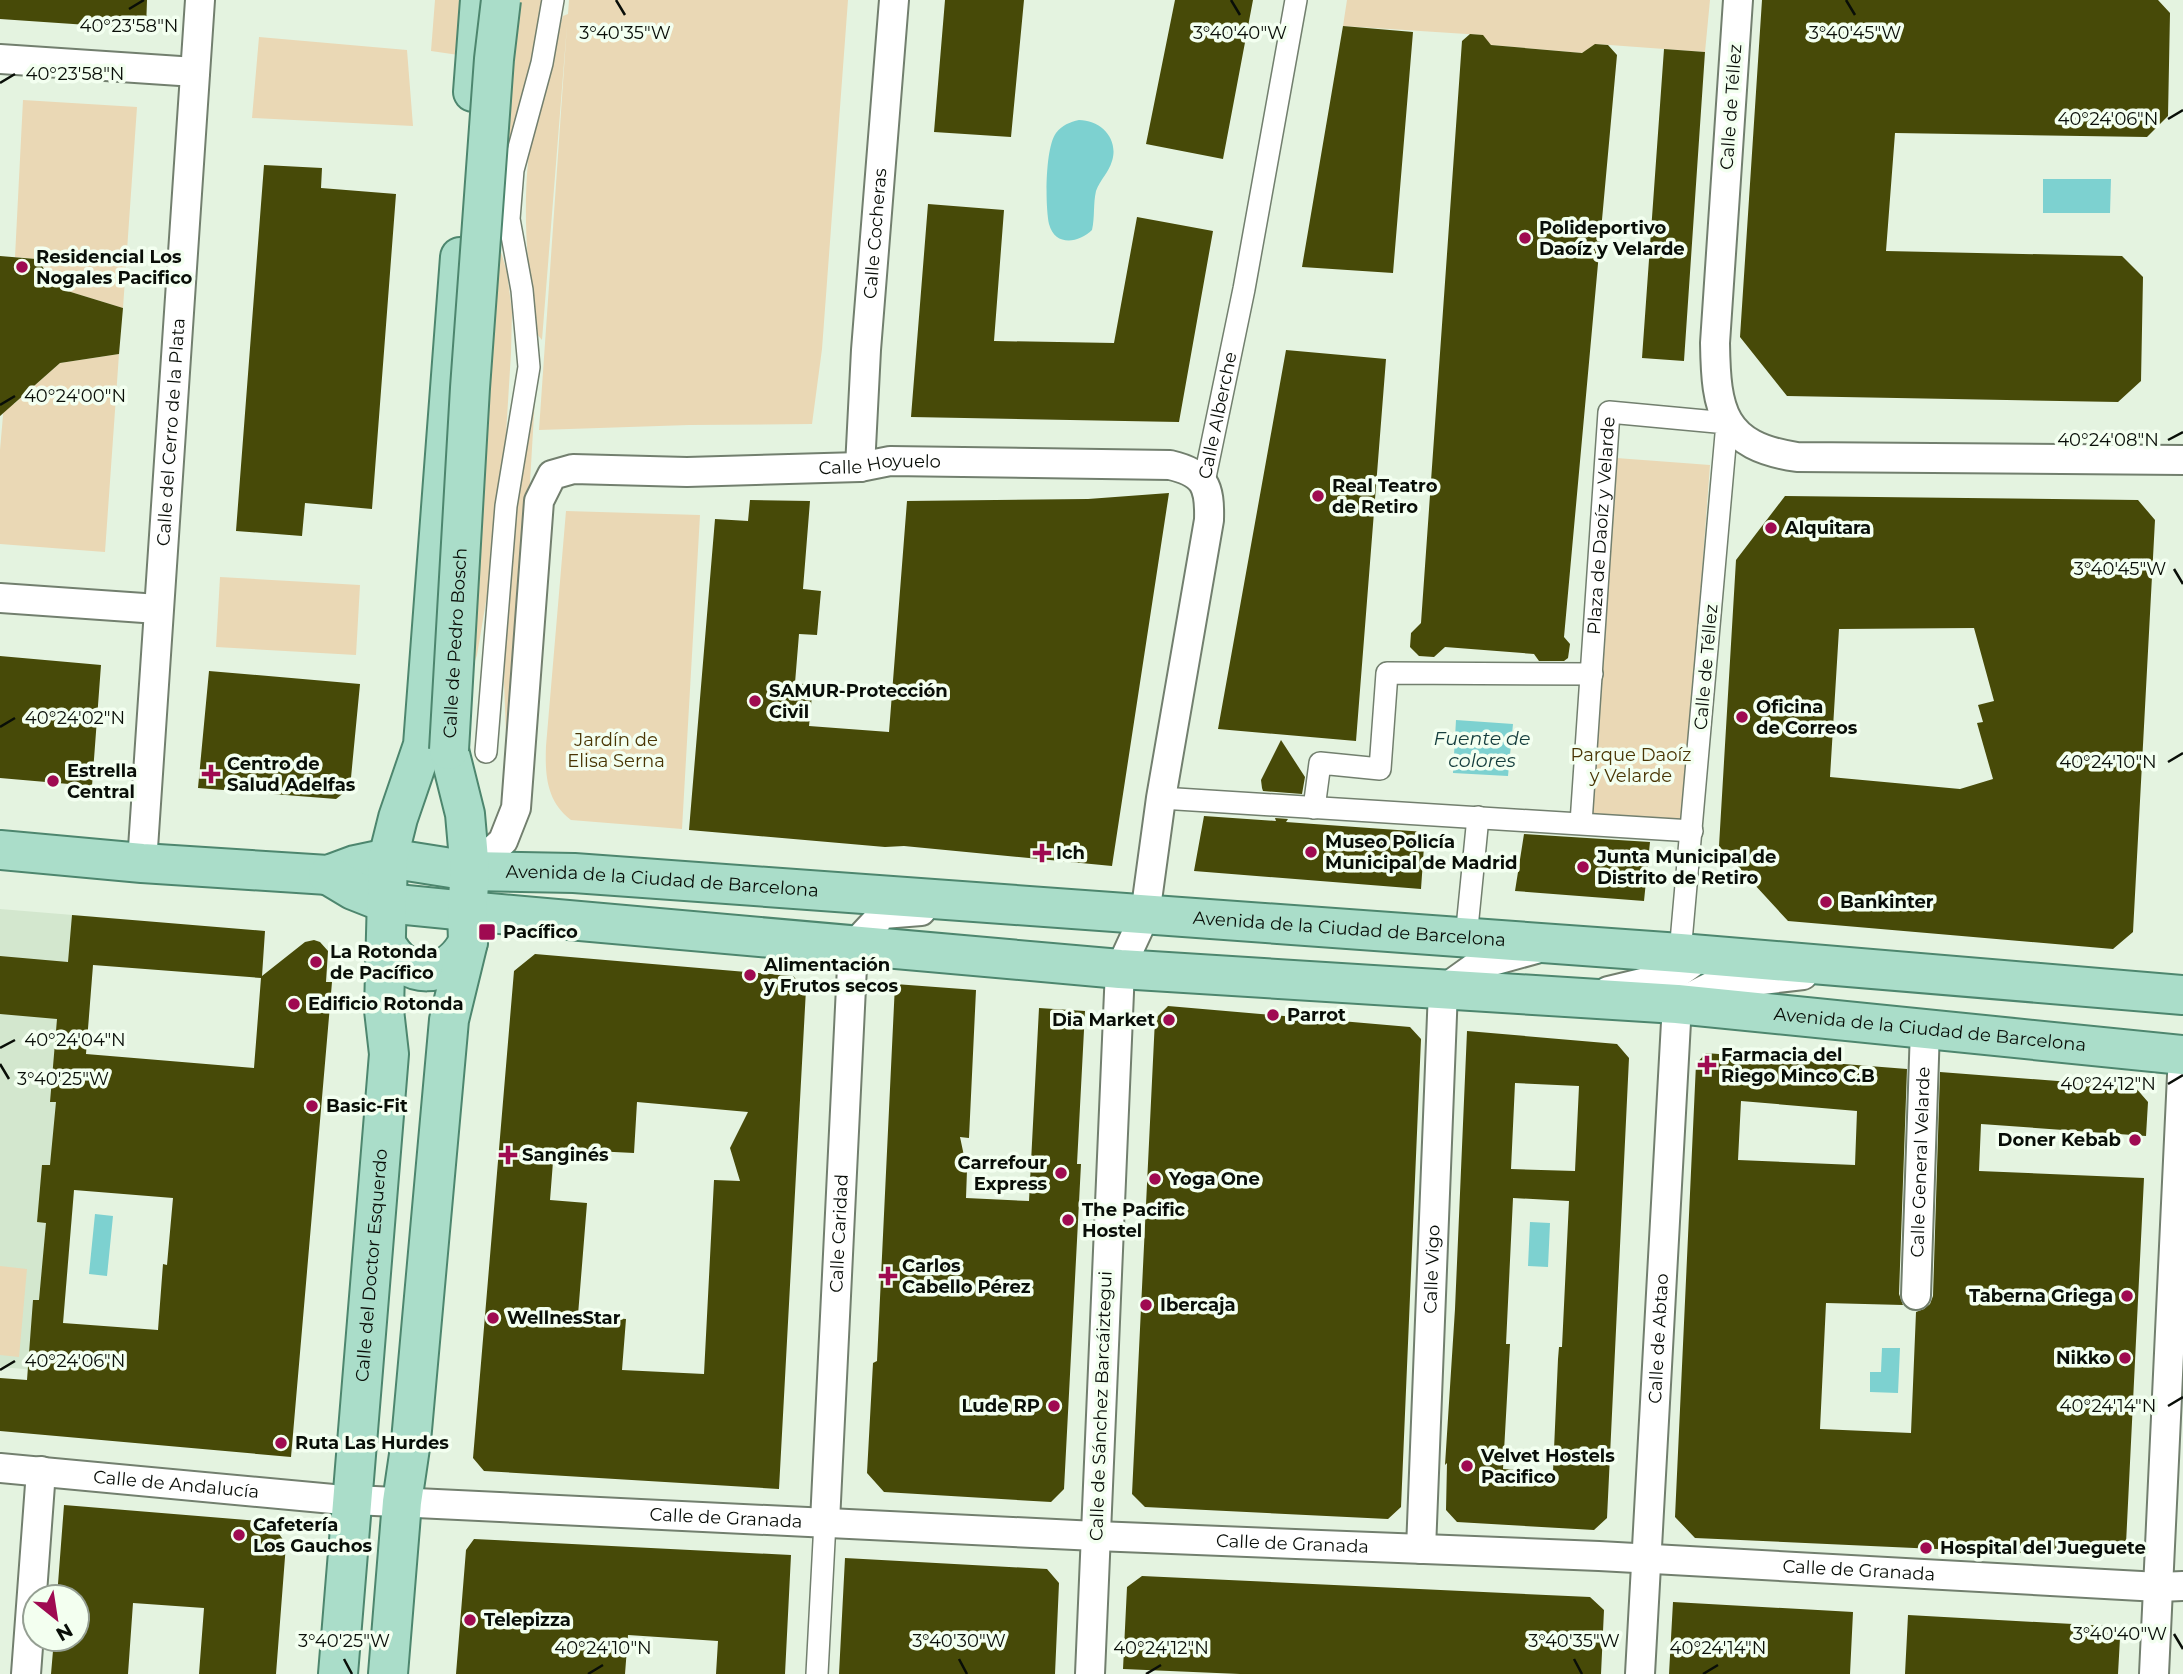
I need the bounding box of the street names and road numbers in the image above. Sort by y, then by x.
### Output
street label: Calle de Téllez [1716,43,1746,171]
street label: Calle Cocheras [859,167,892,300]
street label: Calle del Cerro de la Plata [152,317,190,547]
street label: Calle Alberche [1194,350,1242,481]
street label: Plaza de Daoíz y Velarde [1583,416,1620,636]
street label: Calle Hoyuelo [818,450,941,479]
street label: Calle de Pedro Bosch [439,547,472,739]
street label: Calle de Téllez [1690,603,1722,731]
street label: Avenida de la Ciudad de Barcelona [505,861,819,902]
street label: Avenida de la Ciudad de Barcelona [1192,907,1507,951]
street label: Avenida de la Ciudad de Barcelona [1773,1003,2087,1056]
street label: Calle General Velarde [1906,1066,1935,1258]
street label: Calle del Doctor Esquerdo [351,1148,392,1383]
street label: Calle Caridad [825,1173,853,1293]
street label: Calle Vigo [1419,1224,1445,1314]
street label: Calle de Sánchez Barcáiztegui [1085,1271,1117,1541]
street label: Calle de Abtao [1644,1273,1673,1404]
street label: Calle de Andalucía [92,1466,260,1503]
street label: Calle de Granada [649,1503,803,1533]
street label: Calle de Granada [1216,1530,1369,1558]
street label: Calle de Granada [1782,1555,1936,1586]

